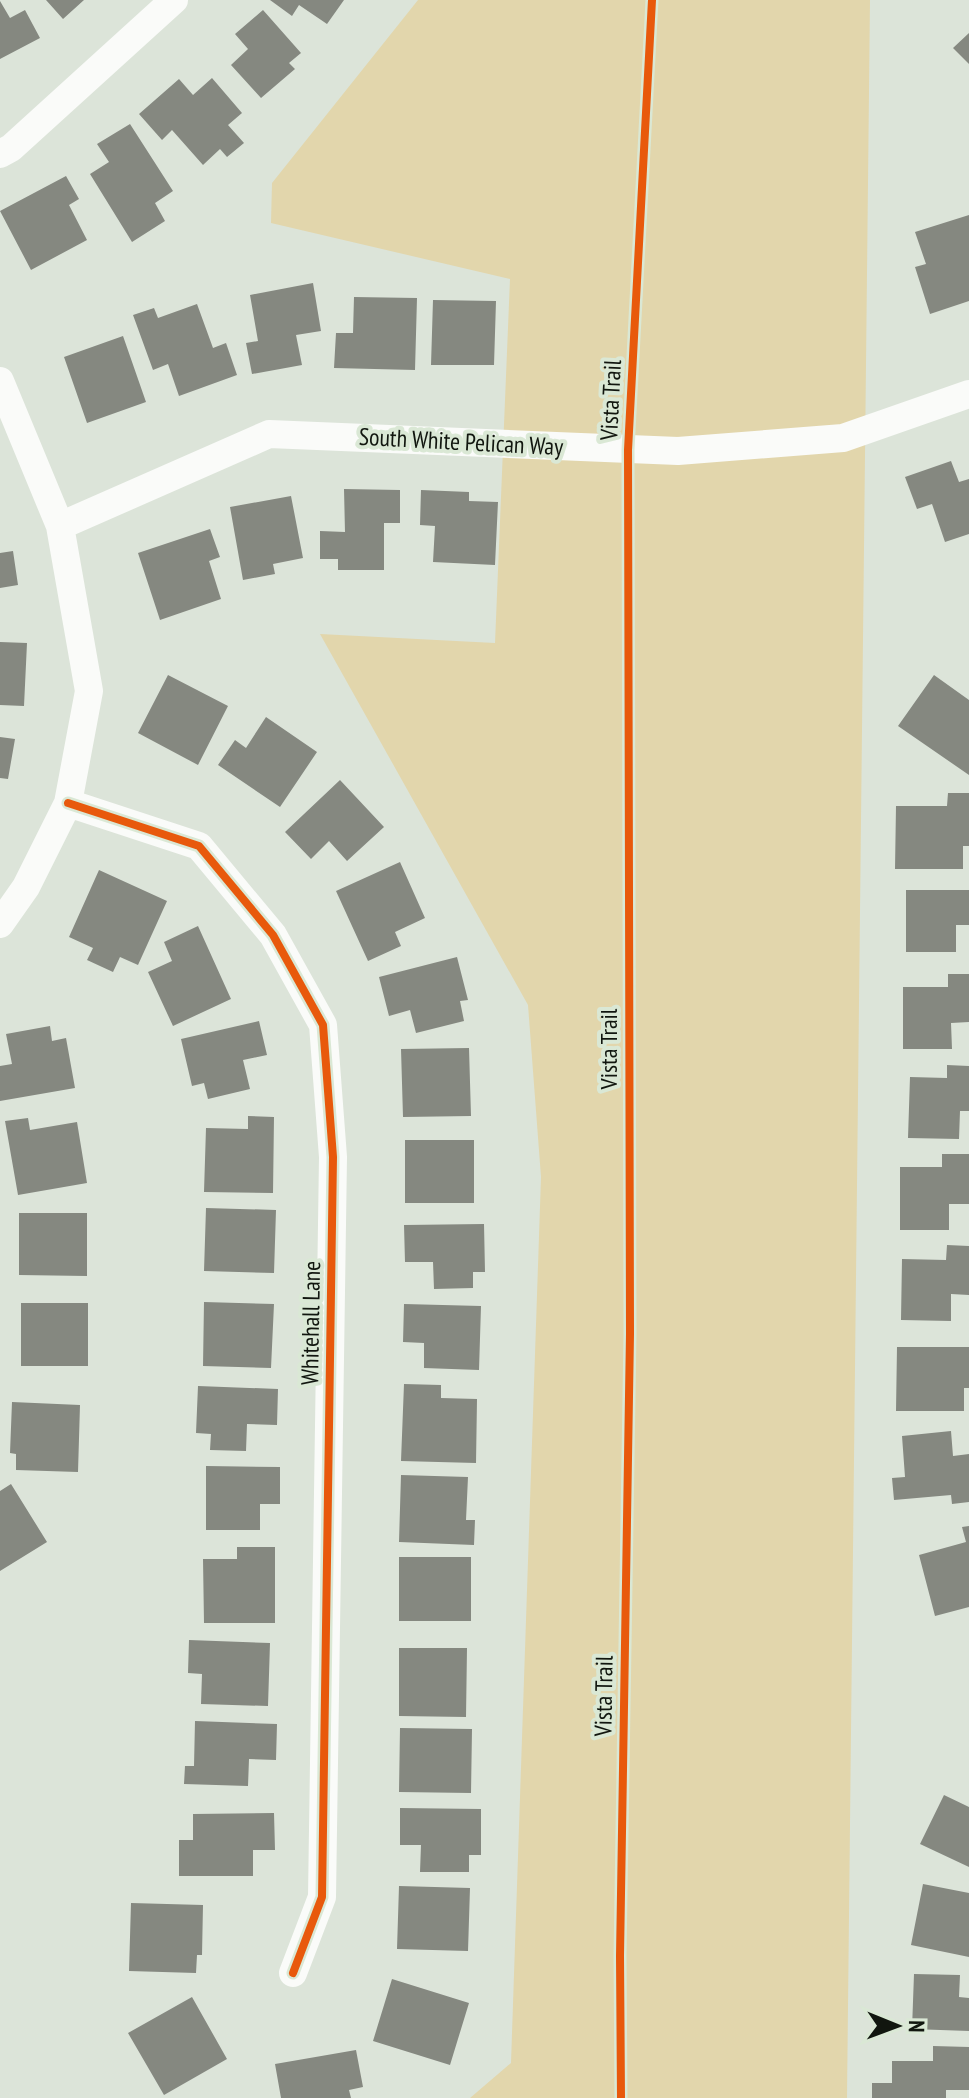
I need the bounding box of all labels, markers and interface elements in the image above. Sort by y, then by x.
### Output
street label: Vista Trail [593,358,628,442]
street label: South White Pelican Way [358,421,564,462]
street label: Vista Trail [593,1008,624,1090]
street label: Whitehall Lane [294,1261,327,1385]
street label: Vista Trail [587,1655,620,1738]
north arrow [857,1986,937,2066]
text: N [903,2020,931,2033]

